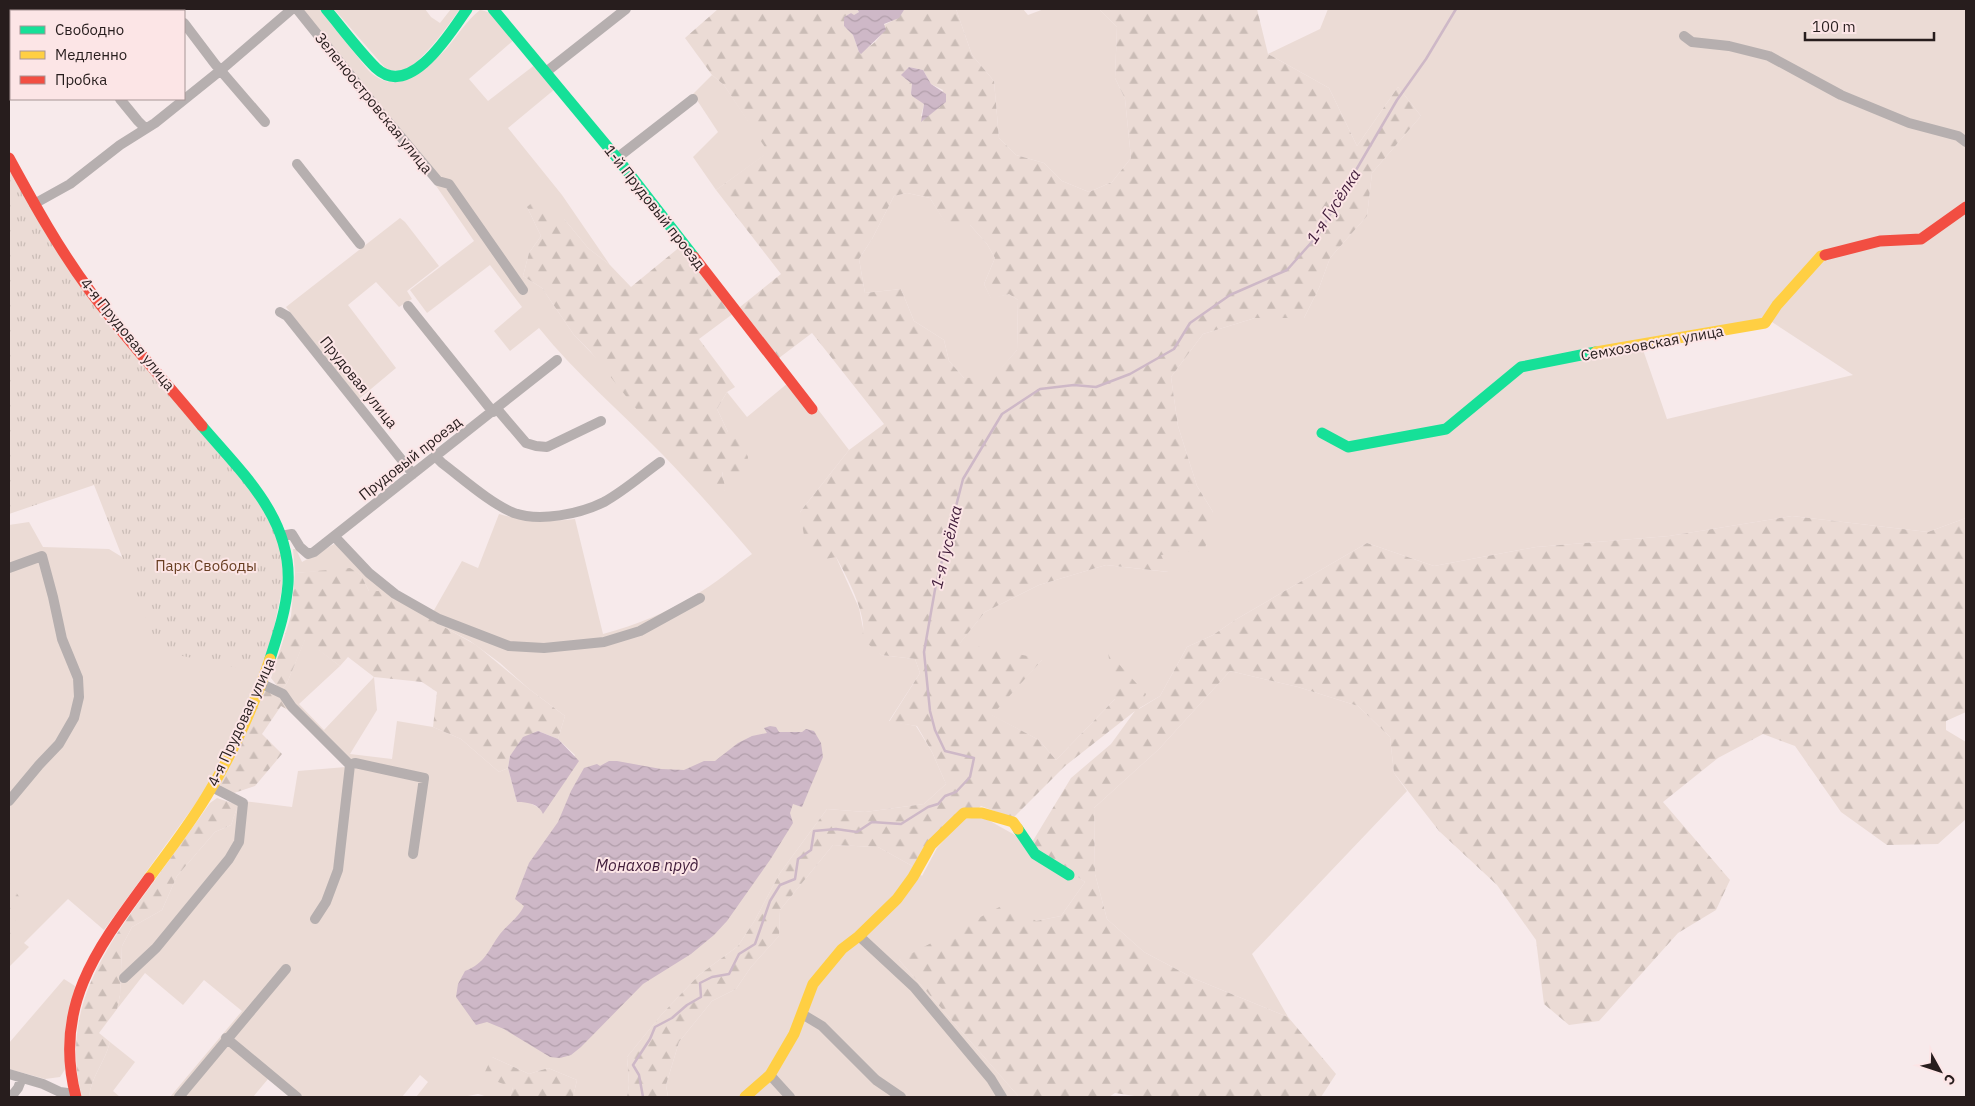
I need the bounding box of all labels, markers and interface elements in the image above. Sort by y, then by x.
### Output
legend [10,10,185,100]
scale bar [1805,10,1934,42]
text: 100 m [1812,17,1856,36]
text: Свободно [55,20,124,39]
street label: Зеленоостровская улица [311,28,437,178]
text: Медленно [55,45,127,64]
text: Пробка [55,70,107,89]
street label: 1-й Прудовый проезд [600,141,710,273]
water label: 1-я Гусёлка [1301,165,1365,247]
street label: 4-я Прудовая улица [77,274,179,394]
street label: Семхозовская улица [1579,321,1725,365]
street label: Прудовая улица [316,332,402,432]
street label: Прудовый проезд [355,412,465,504]
water label: 1-я Гусёлка [926,503,966,591]
park label: Парк Свободы [155,556,257,575]
street label: 4-я Прудовая улица [203,655,279,789]
water label: Монахов пруд [596,855,699,875]
north arrow [1915,1046,1965,1096]
text: С [1940,1070,1960,1089]

